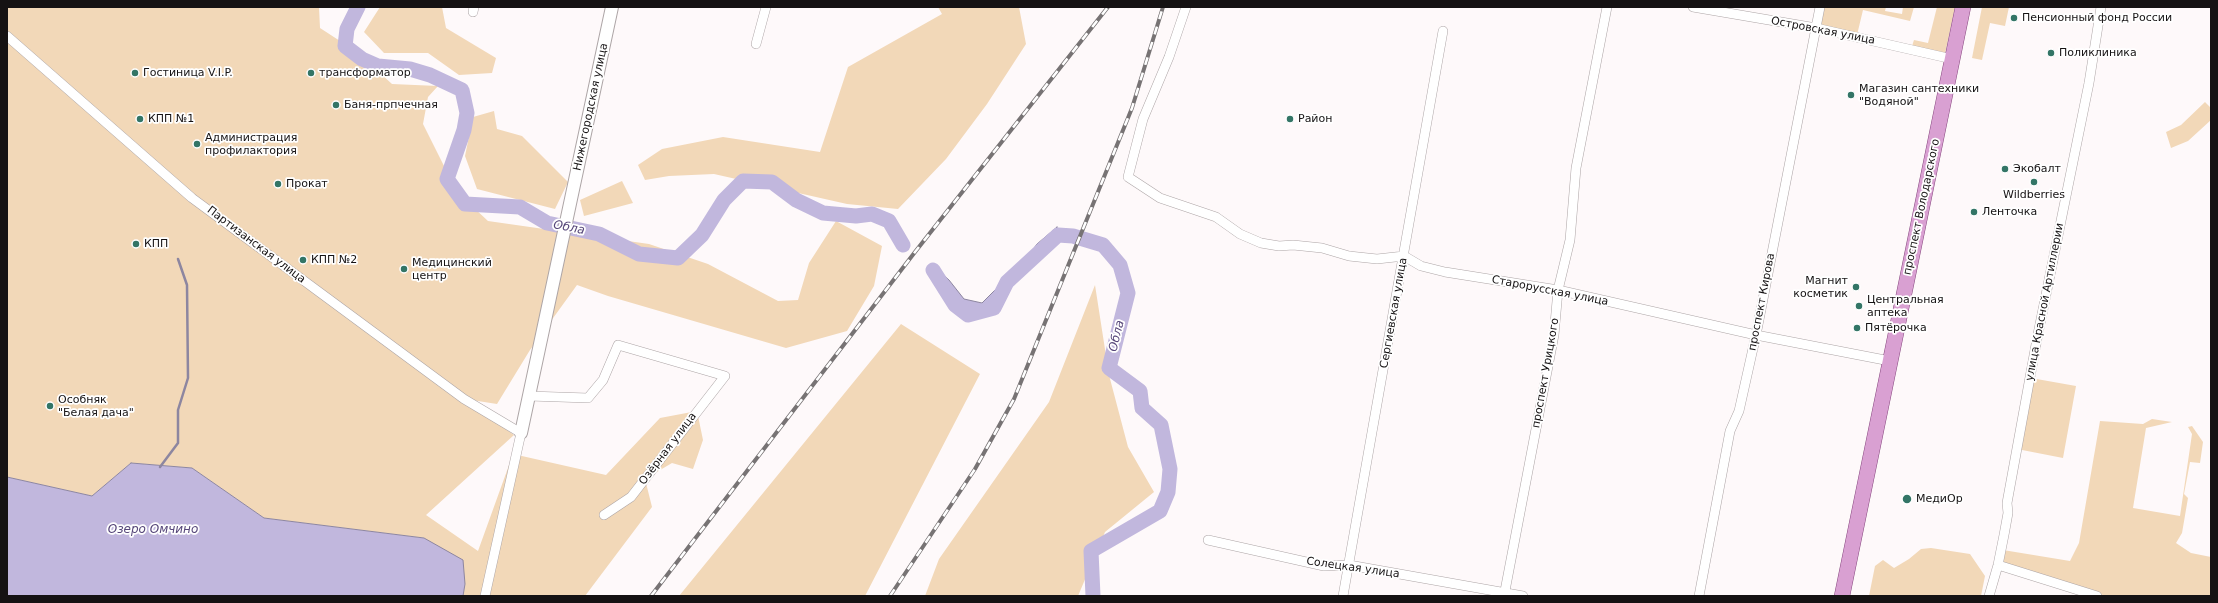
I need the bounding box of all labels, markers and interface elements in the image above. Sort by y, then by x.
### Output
place label: Пенсионный фонд России [2022,11,2172,25]
marker: Пенсионный фонд России [2009,13,2019,23]
street label: Островская улица [1770,14,1876,48]
street label: Нижегородская улица [571,42,611,172]
place label: Поликлиника [2059,46,2137,60]
marker: Поликлиника [2046,48,2056,58]
place label: Гостиница V.I.P. [143,66,233,80]
place label: трансформатор [319,66,411,80]
marker: Гостиница V.I.P. [130,68,140,78]
marker: трансформатор [306,68,316,78]
place label: Магазин сантехники "Водяной" [1859,82,1979,108]
marker: Магазин сантехники "Водяной" [1846,90,1856,100]
place label: Баня-прпчечная [344,98,438,112]
marker: Баня-прпчечная [331,100,341,110]
place label: КПП №1 [148,112,194,126]
place label: Район [1298,112,1332,126]
marker: КПП №1 [135,114,145,124]
marker: Район [1285,114,1295,124]
place label: Администрация профилактория [205,131,297,157]
street label: проспект Володарского [1901,138,1943,276]
marker: Администрация профилактория [192,139,202,149]
place label: Экобалт [2013,162,2061,176]
marker: Экобалт [2000,164,2010,174]
place label: Прокат [286,177,328,191]
marker: Wildberries [2029,177,2039,187]
marker: Прокат [273,179,283,189]
place label: Wildberries [2003,188,2065,202]
street label: Партизанская улица [204,204,308,286]
place label: Ленточка [1982,205,2037,219]
marker: Ленточка [1969,207,1979,217]
water label: Обла [552,218,586,238]
street label: улица Красной Артиллерии [2023,222,2067,382]
place label: КПП [144,237,168,251]
marker: КПП [131,239,141,249]
street label: проспект Кирова [1746,252,1778,352]
place label: КПП №2 [311,253,357,267]
marker: КПП №2 [298,255,308,265]
place label: Медицинский центр [412,256,492,282]
street label: Сергиевская улица [1378,257,1410,369]
marker: Медицинский центр [399,264,409,274]
street label: Старорусская улица [1491,273,1609,309]
place label: Магнит косметик [1793,274,1848,300]
marker: Магнит косметик [1851,282,1861,292]
place label: Центральная аптека [1867,293,1944,319]
marker: Центральная аптека [1854,301,1864,311]
street label: проспект Урицкого [1530,317,1562,429]
water label: Обла [1106,319,1128,353]
place label: Пятёрочка [1865,321,1927,335]
marker: Пятёрочка [1852,323,1862,333]
place label: Особняк "Белая дача" [58,393,134,419]
marker: Особняк "Белая дача" [45,401,55,411]
street label: Озёрная улица [636,410,700,488]
place label: МедиОр [1916,492,1963,506]
marker: МедиОр [1901,493,1913,505]
water label: Озеро Омчино [108,523,198,537]
street label: Солецкая улица [1305,555,1401,581]

